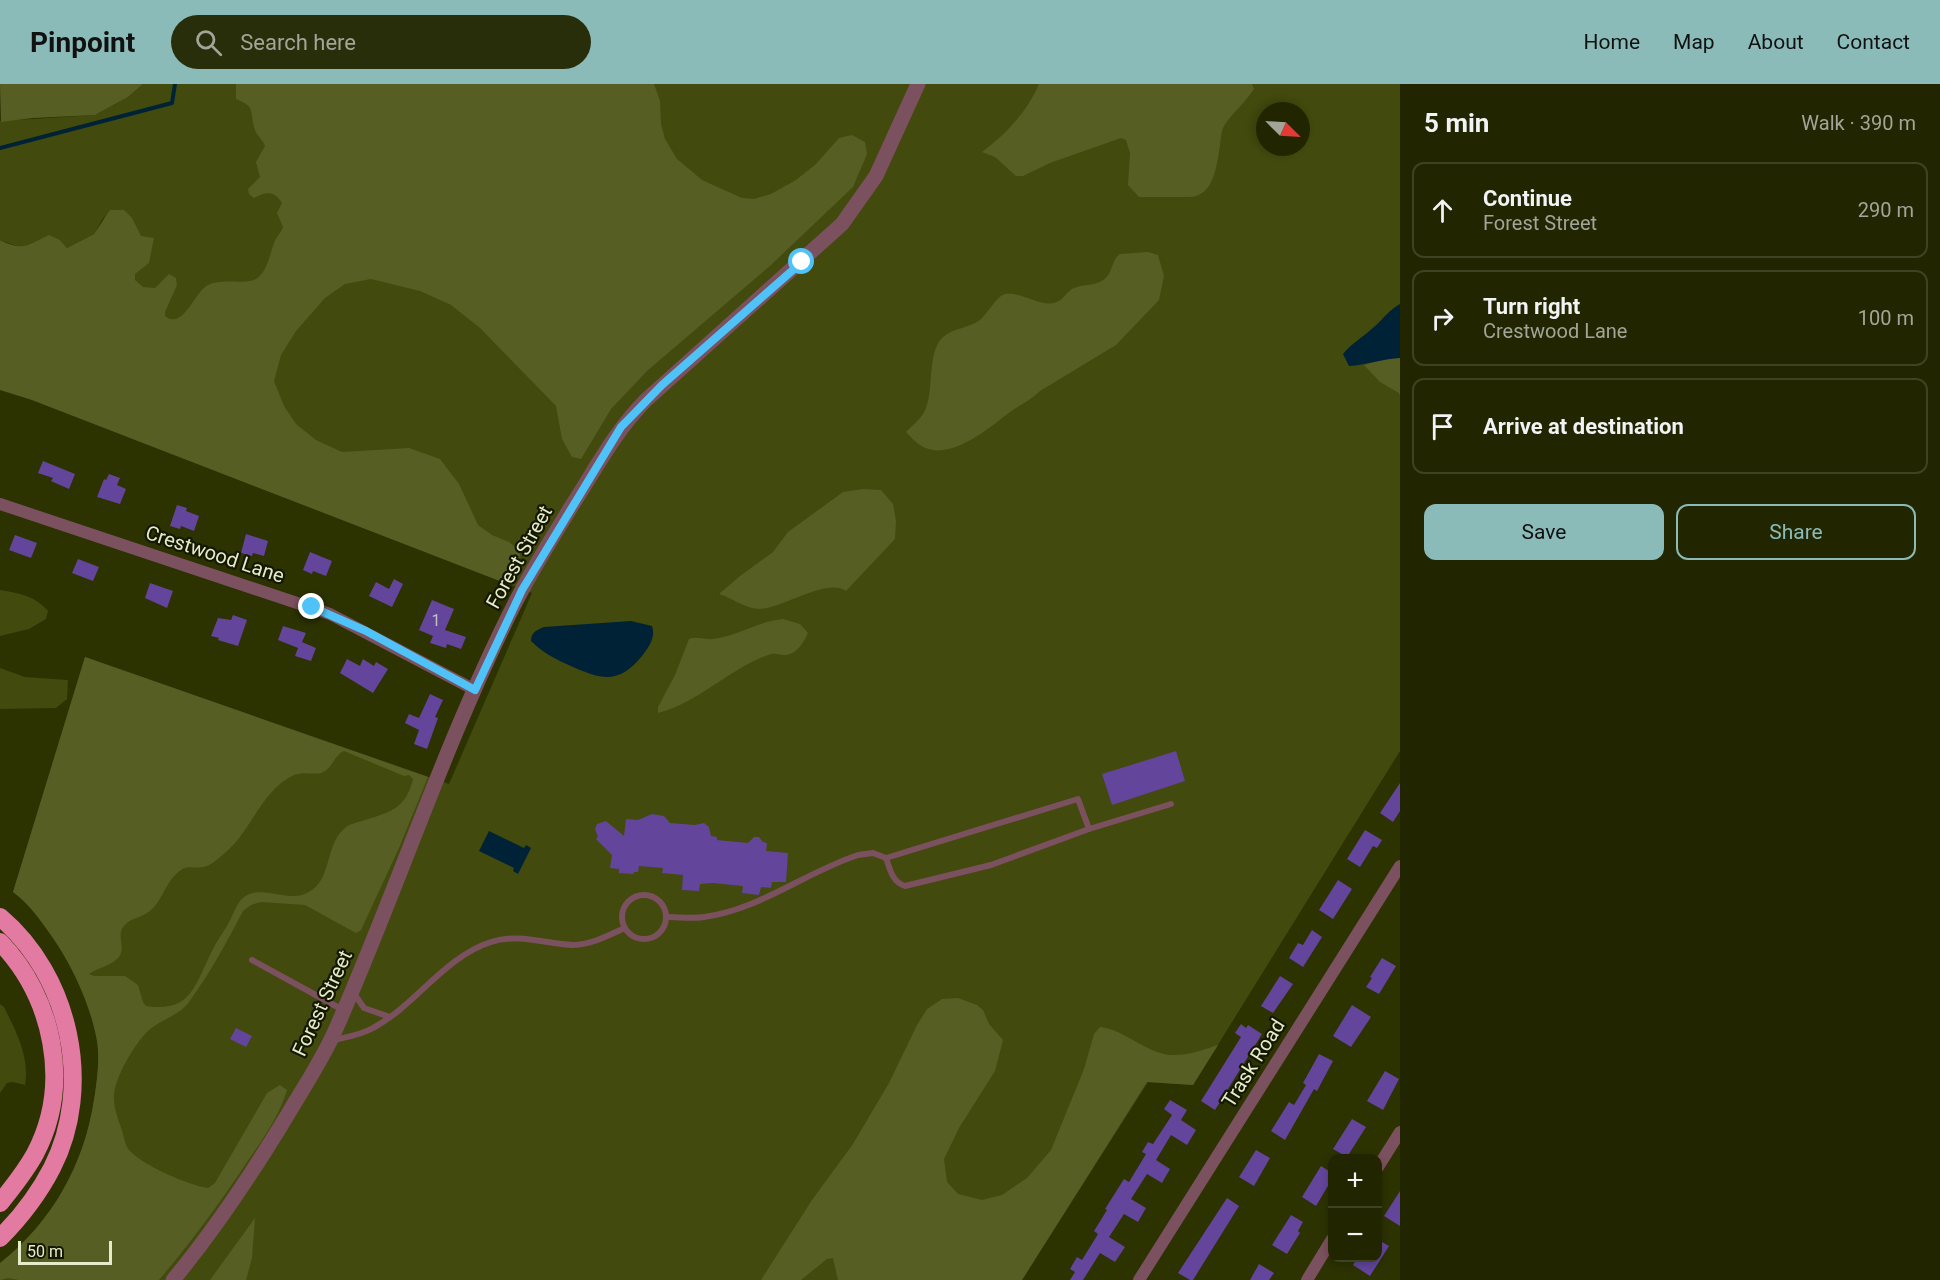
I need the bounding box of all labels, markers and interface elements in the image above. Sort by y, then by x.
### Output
search box [171,15,591,69]
text: Pinpoint [30,26,135,59]
icon: search [192,26,225,59]
text: Search here [240,30,356,55]
text: Home [1584,30,1640,54]
text: Map [1673,30,1715,54]
text: About [1748,30,1804,54]
text: Contact [1837,30,1910,54]
north arrow [1256,102,1310,156]
text: 5 min [1424,108,1489,138]
text: Walk · 390 m [1801,111,1916,135]
text: Continue [1483,186,1572,211]
icon: ahead [1426,194,1459,227]
text: 290 m [1858,198,1914,222]
text: Forest Street [1483,211,1597,235]
route start [788,248,814,274]
text: Turn right [1483,294,1580,319]
icon: right [1426,302,1459,335]
text: 100 m [1858,306,1914,330]
text: Crestwood Lane [1483,319,1627,343]
icon: arrive [1426,410,1459,443]
text: Arrive at destination [1483,414,1684,439]
street label: Forest Street [481,501,557,613]
button: Save [1424,504,1664,560]
button: Share [1676,504,1916,560]
street label: Crestwood Lane [143,520,287,588]
route end [298,593,324,619]
house number: 1 [432,611,441,630]
street label: Forest Street [287,946,357,1060]
street label: Trask Road [1216,1014,1290,1112]
map controls [1328,1154,1382,1262]
button: + [1328,1154,1382,1208]
button: − [1328,1208,1382,1262]
scale bar [18,1238,112,1266]
text: 50 m [27,1242,63,1261]

